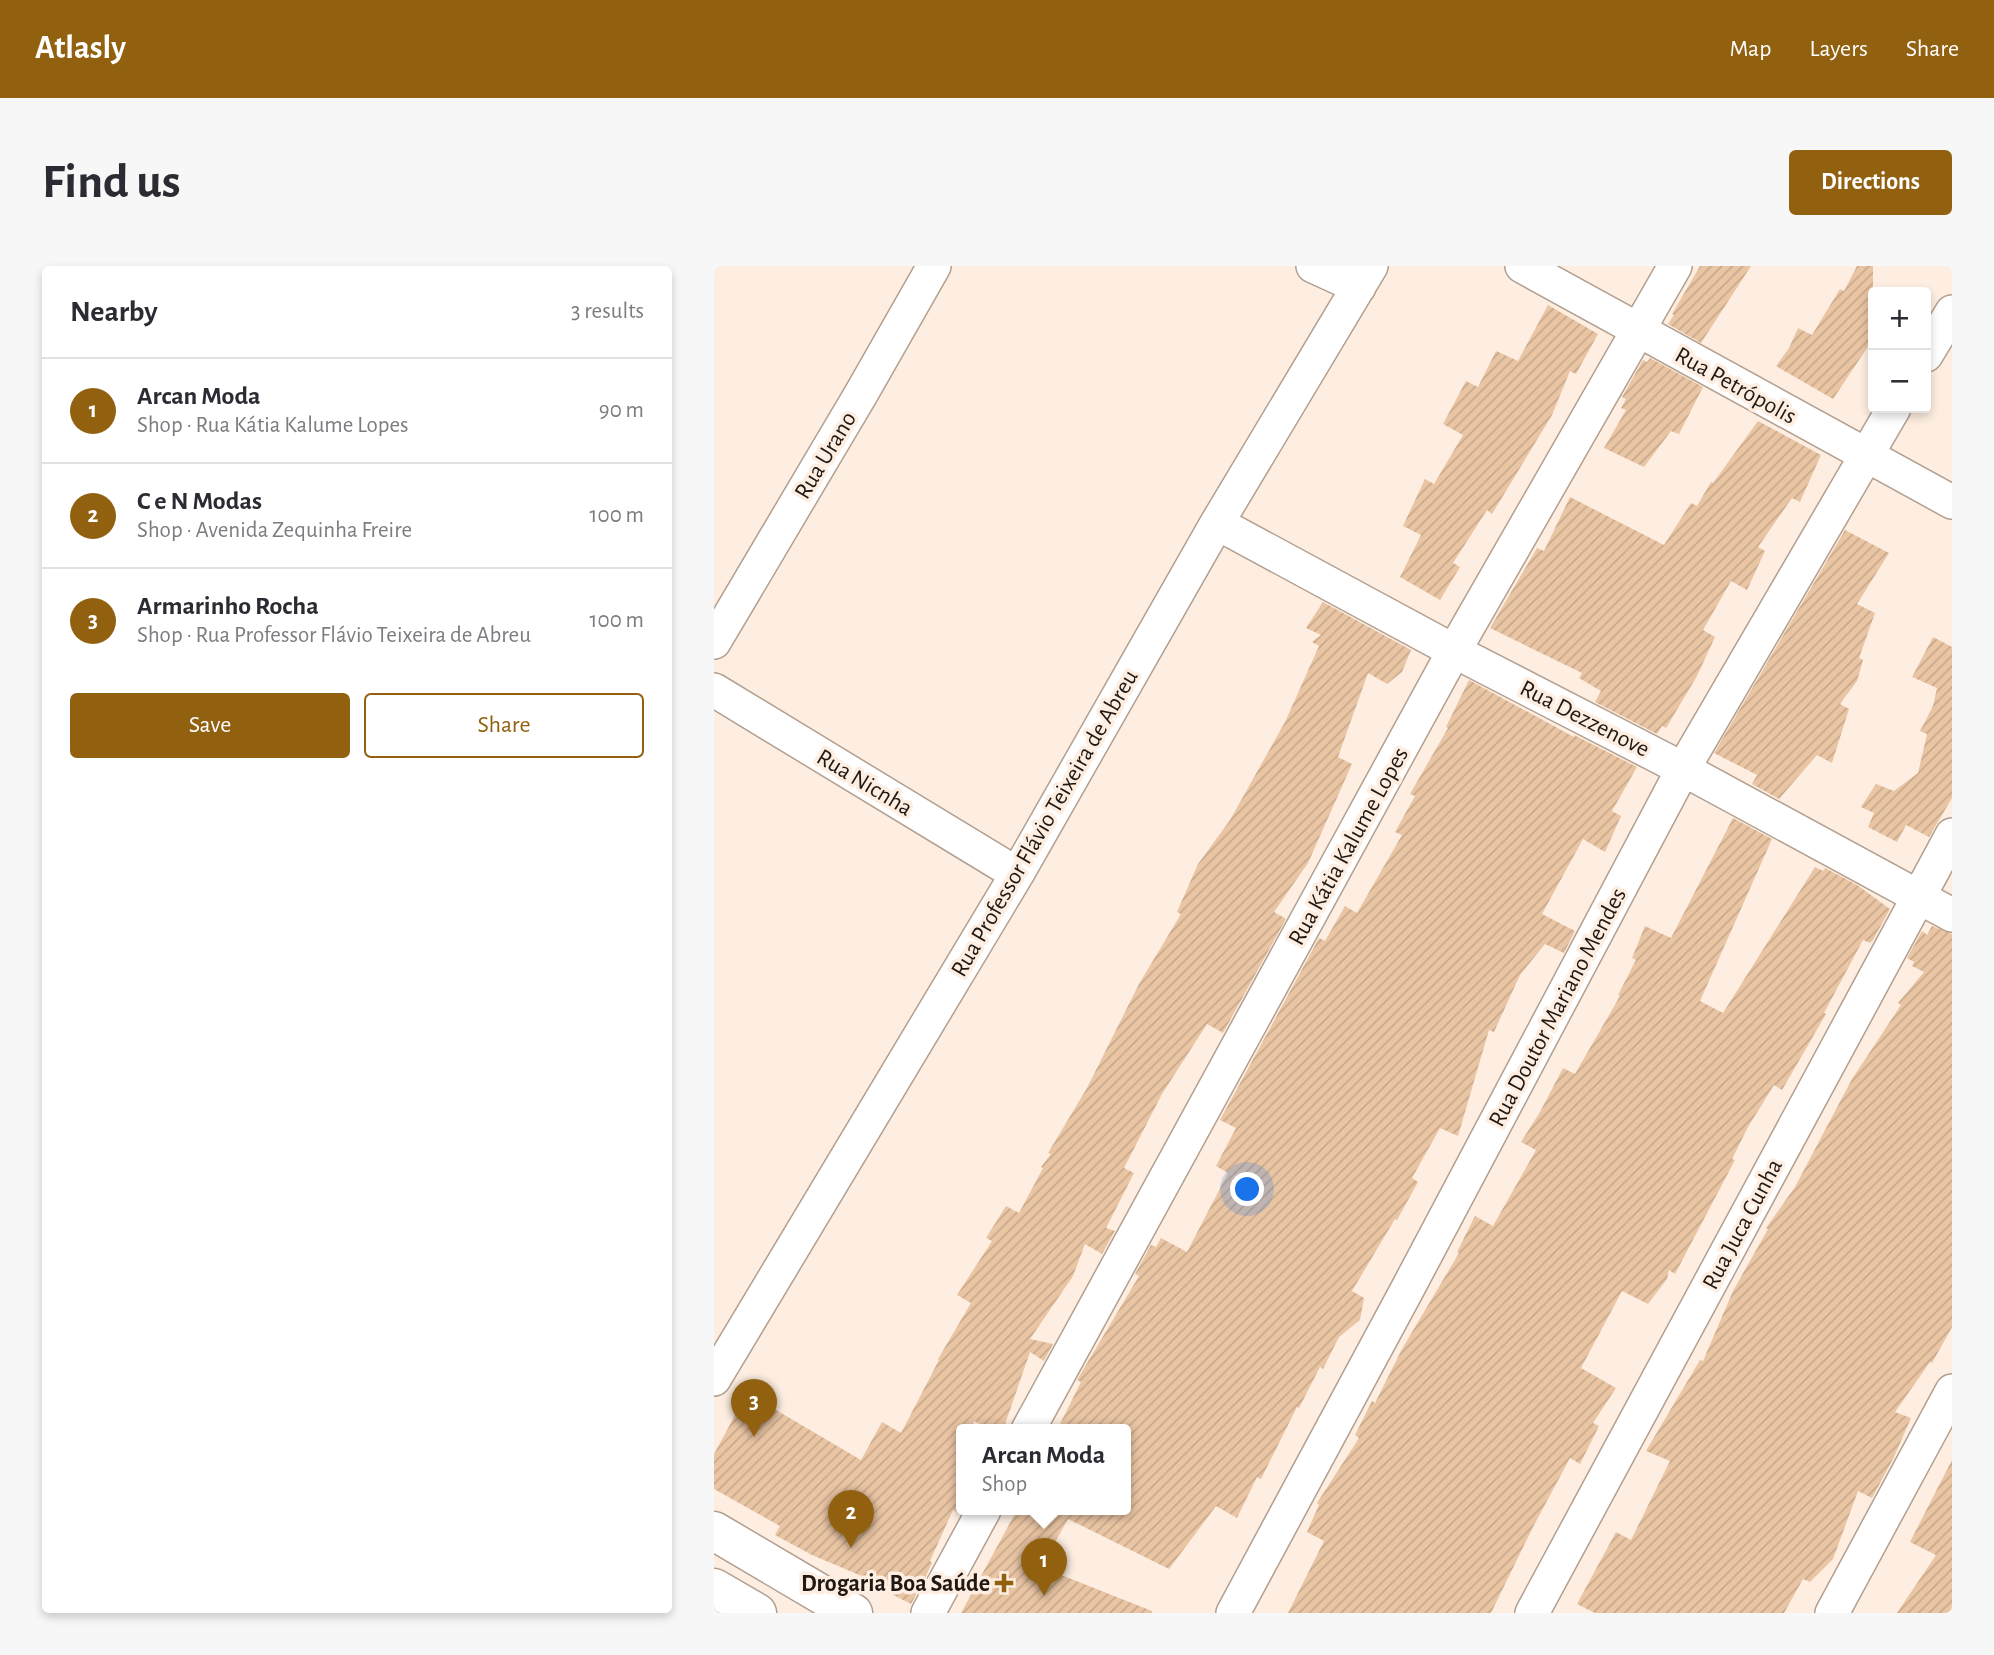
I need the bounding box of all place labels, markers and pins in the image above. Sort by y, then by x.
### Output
pin: 3 [731,1379,777,1437]
pin: 2 [828,1490,874,1548]
pin: 1 [1021,1538,1067,1596]
place label: Drogaria Boa Saúde [801,1572,990,1596]
marker: Drogaria Boa Saúde [996,1575,1012,1591]

